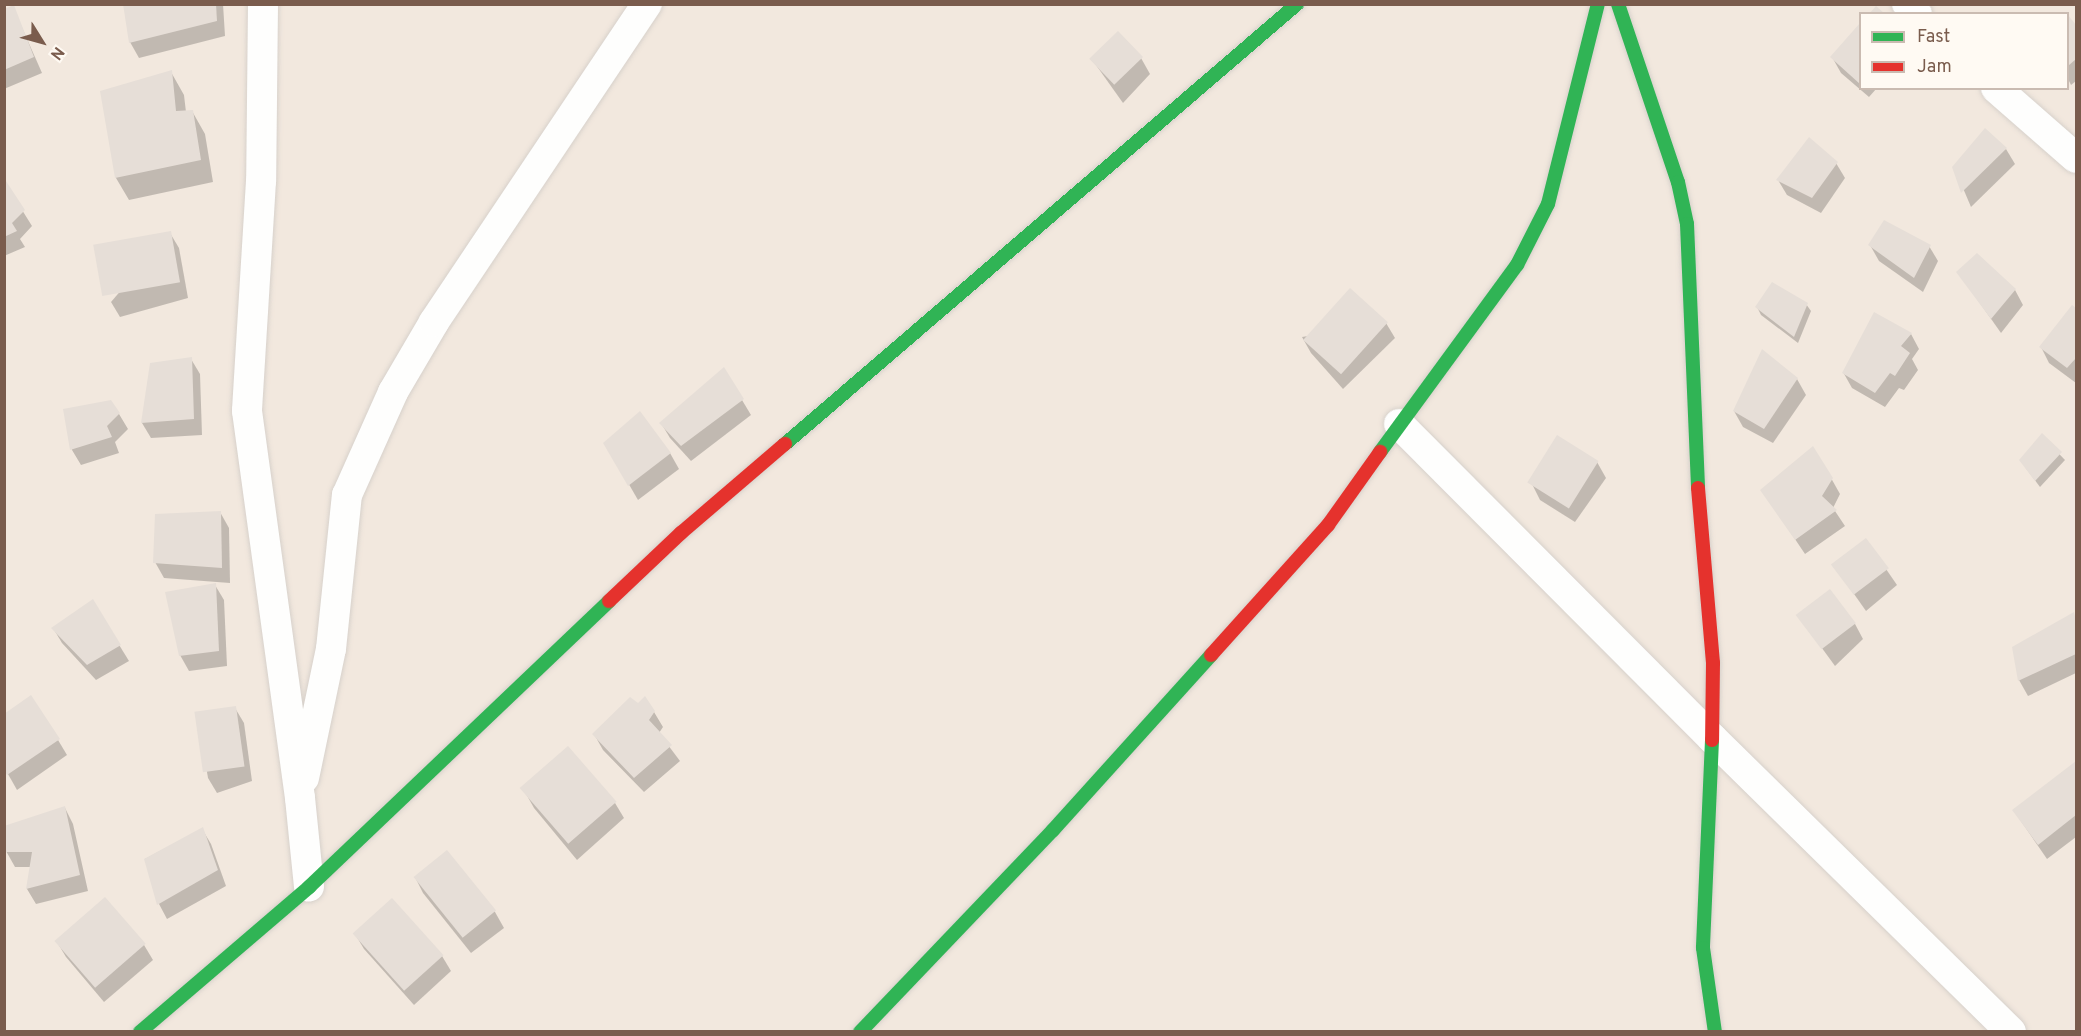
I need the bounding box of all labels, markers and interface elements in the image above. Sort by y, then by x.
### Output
north arrow [12,12,72,72]
legend [1859,12,2069,90]
text: Fast [1917,26,1950,49]
text: N [45,42,68,63]
text: Jam [1917,56,1952,79]

